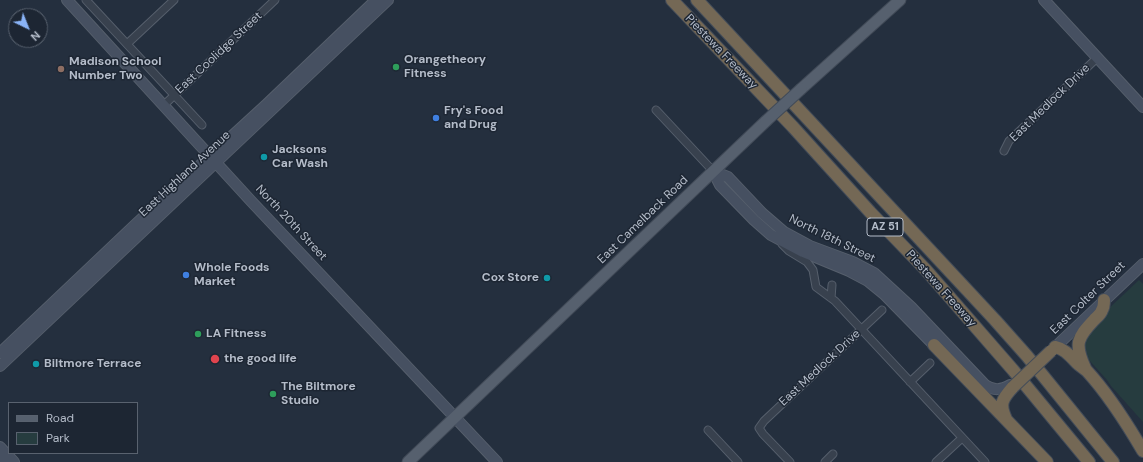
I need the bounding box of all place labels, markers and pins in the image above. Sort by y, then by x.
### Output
place label: Orangetheory Fitness [404,53,486,81]
place label: Madison School Number Two [69,55,162,83]
marker: Orangetheory Fitness [391,62,401,72]
marker: Madison School Number Two [56,64,66,74]
place label: Fry's Food and Drug [444,104,503,132]
marker: Fry's Food and Drug [431,113,441,123]
place label: Jacksons Car Wash [272,143,328,171]
marker: Jacksons Car Wash [259,152,269,162]
place label: Whole Foods Market [194,261,269,289]
marker: Whole Foods Market [181,270,191,280]
place label: Cox Store [482,271,539,285]
marker: Cox Store [542,273,552,283]
place label: LA Fitness [206,327,267,341]
marker: LA Fitness [193,329,203,339]
place label: the good life [224,352,297,366]
marker: the good life [209,353,221,365]
place label: Biltmore Terrace [44,357,141,371]
marker: Biltmore Terrace [31,359,41,369]
place label: The Biltmore Studio [281,380,356,408]
marker: The Biltmore Studio [268,389,278,399]

